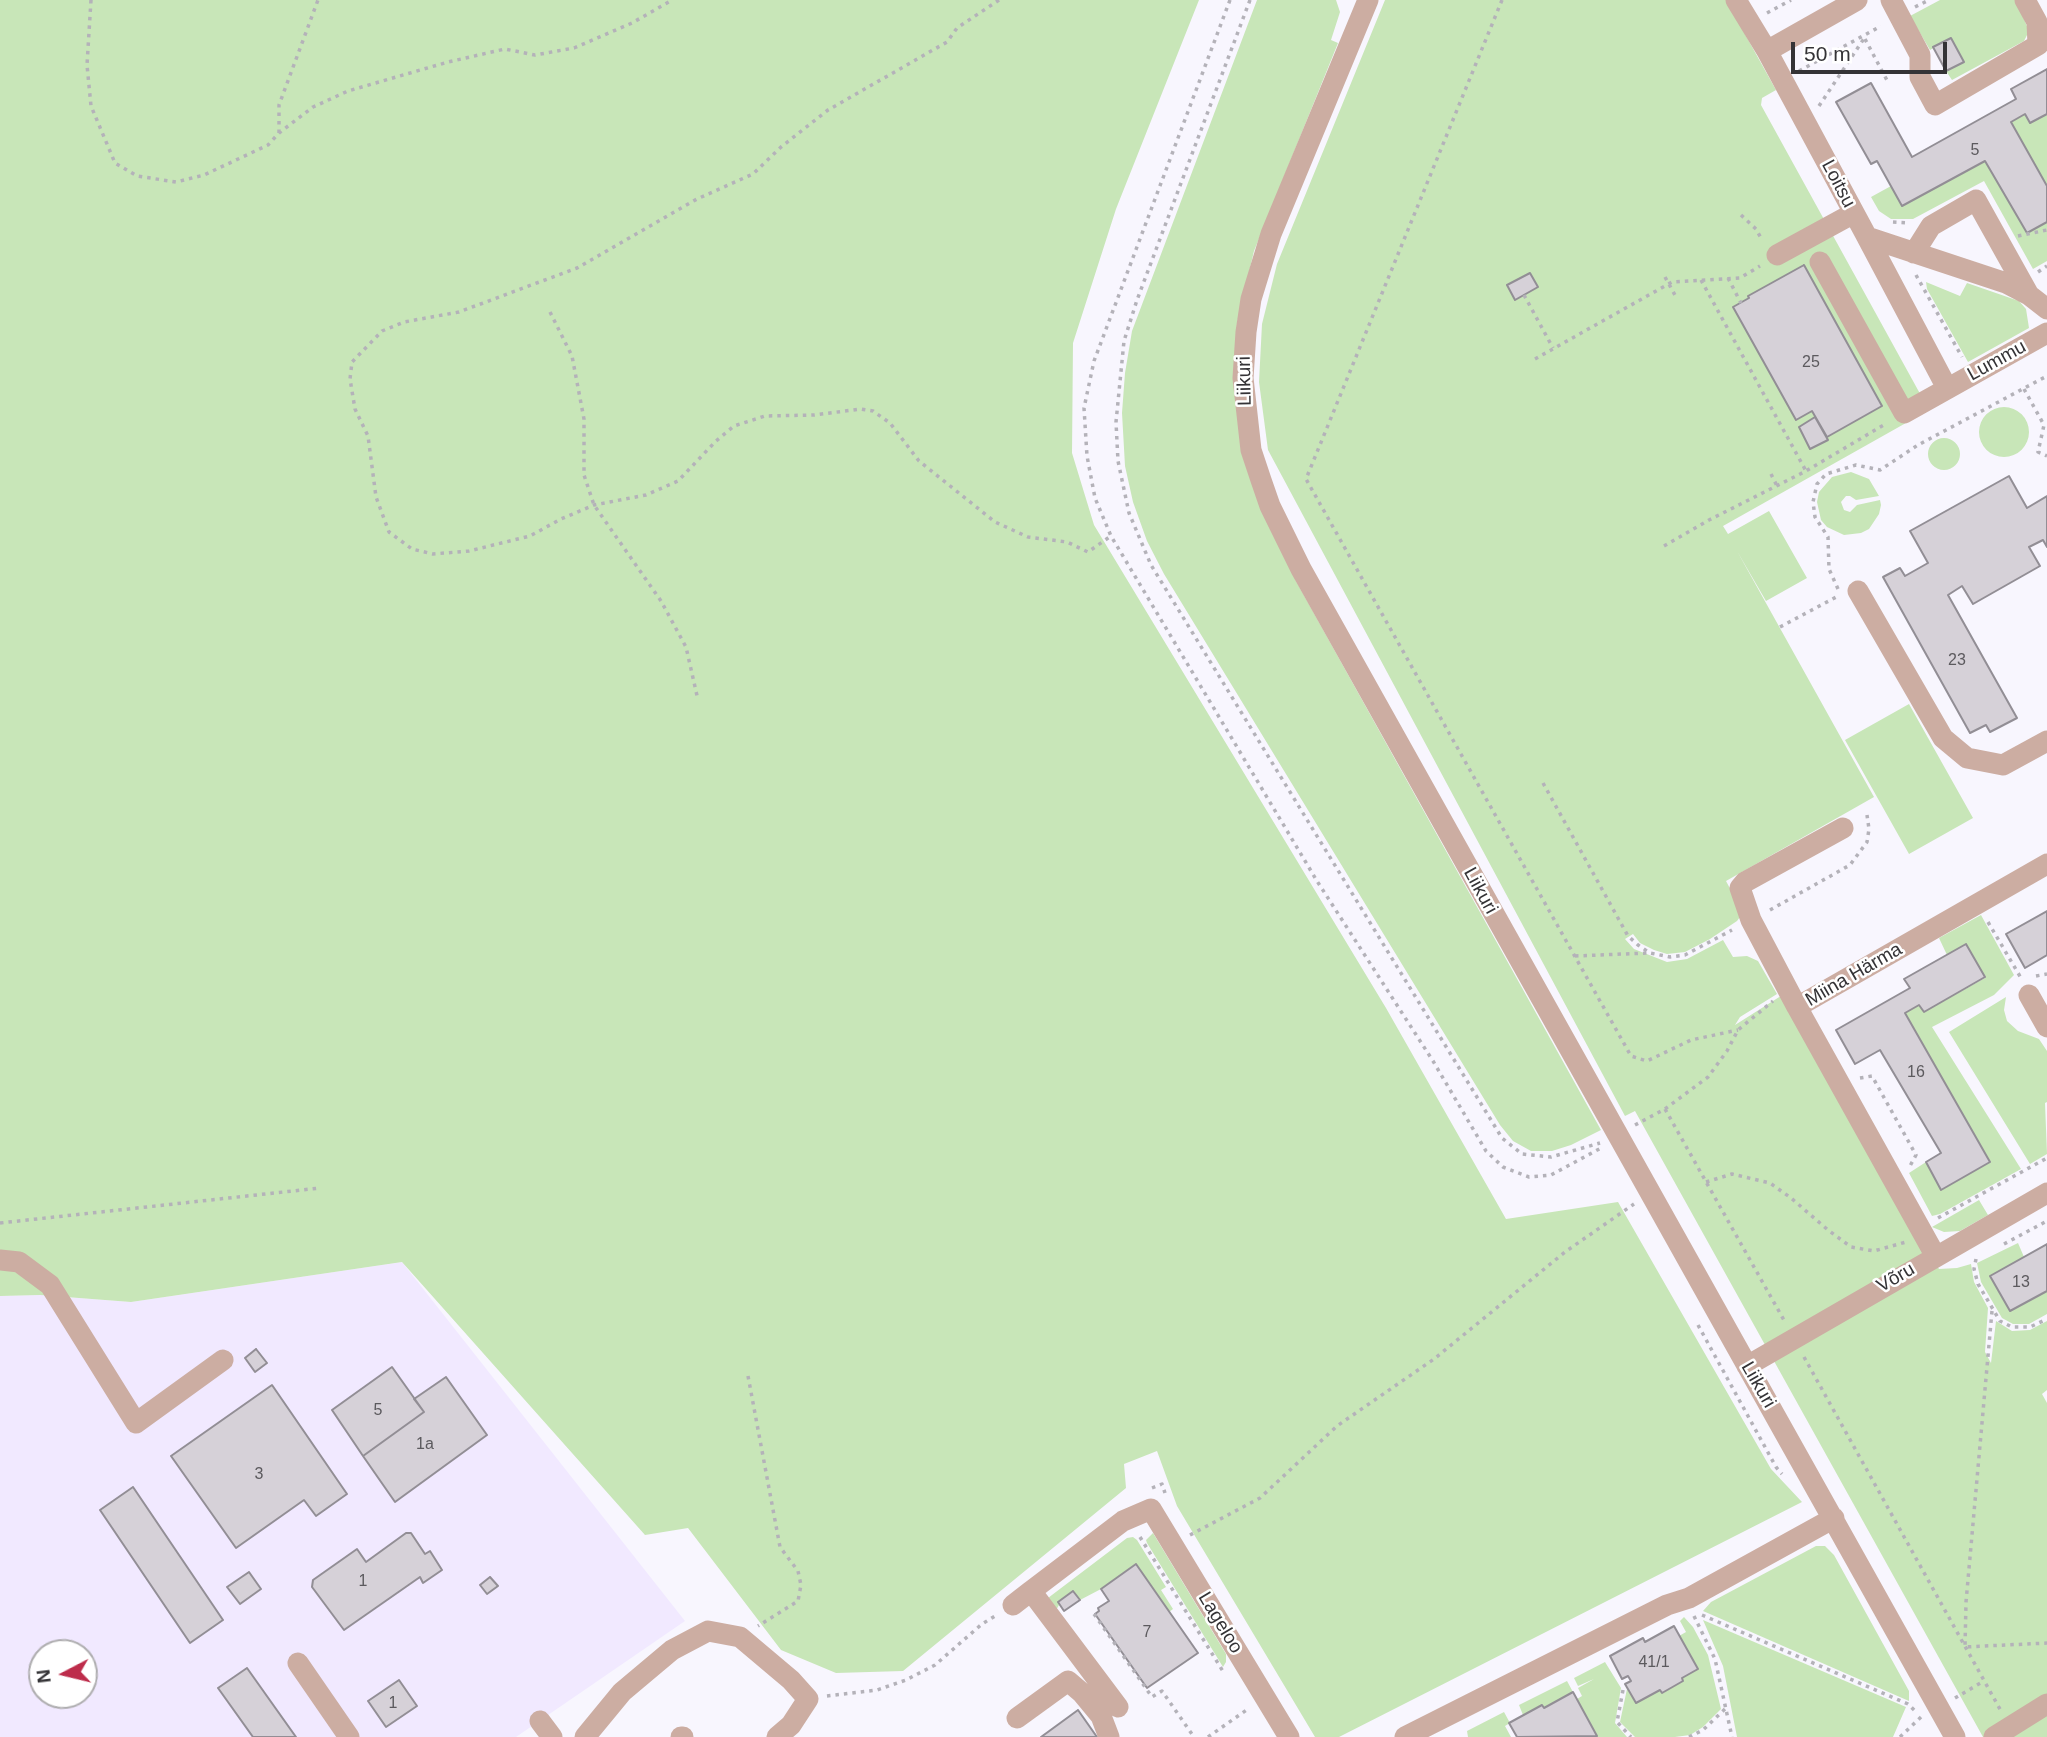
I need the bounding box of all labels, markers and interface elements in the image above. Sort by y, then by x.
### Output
scale bar [1795,28,1951,72]
text: 50 m [1804,42,1851,65]
house number: 5 [1971,141,1979,161]
street label: Loitsu [1816,156,1860,212]
street label: Lummu [1964,336,2030,386]
house number: 25 [1802,353,1820,373]
street label: Liikuri [1233,356,1257,406]
house number: 23 [1948,651,1966,671]
street label: Liikuri [1458,864,1502,918]
street label: Miina Härma [1802,938,1906,1012]
house number: 16 [1907,1063,1925,1083]
street label: Võru [1873,1258,1919,1298]
house number: 13 [2012,1273,2030,1293]
street label: Liikuri [1736,1358,1780,1412]
house number: 5 [374,1401,382,1421]
house number: 1a [416,1435,434,1455]
house number: 3 [255,1465,263,1485]
house number: 1 [359,1572,367,1592]
street label: Lageloo [1193,1588,1247,1658]
house number: 7 [1143,1623,1151,1643]
north arrow [28,1639,98,1709]
house number: 41/1 [1638,1653,1670,1673]
text: N [32,1668,55,1684]
house number: 1 [389,1694,397,1714]

